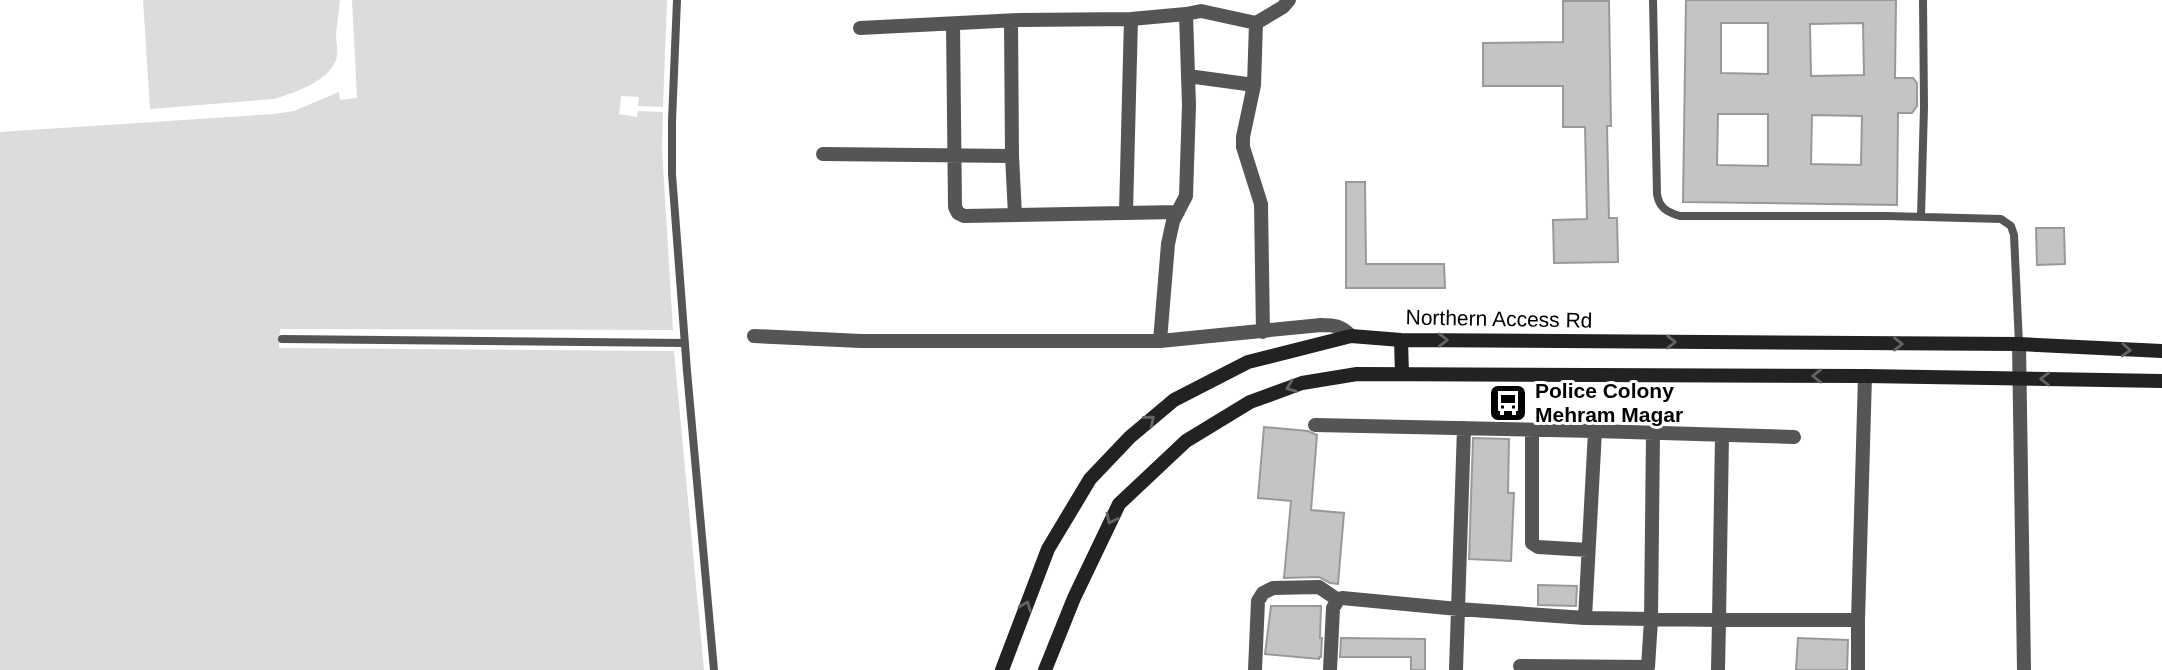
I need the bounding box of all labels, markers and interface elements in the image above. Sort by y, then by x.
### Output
street label: Northern Access Rd [1405,305,1593,332]
one-way arrow [1439,332,1449,348]
one-way arrow [1666,334,1677,350]
one-way arrow [1894,336,1904,352]
one-way arrow [2120,342,2131,357]
one-way arrow [1812,368,1822,384]
one-way arrow [2039,371,2050,386]
one-way arrow [1285,378,1297,392]
place label: Police Colony Mehram Magar [1535,379,1683,426]
bus stop icon: Police Colony Mehram Magar [1487,382,1529,424]
one-way arrow [1142,416,1155,428]
one-way arrow [1106,512,1120,525]
one-way arrow [1018,601,1032,613]

